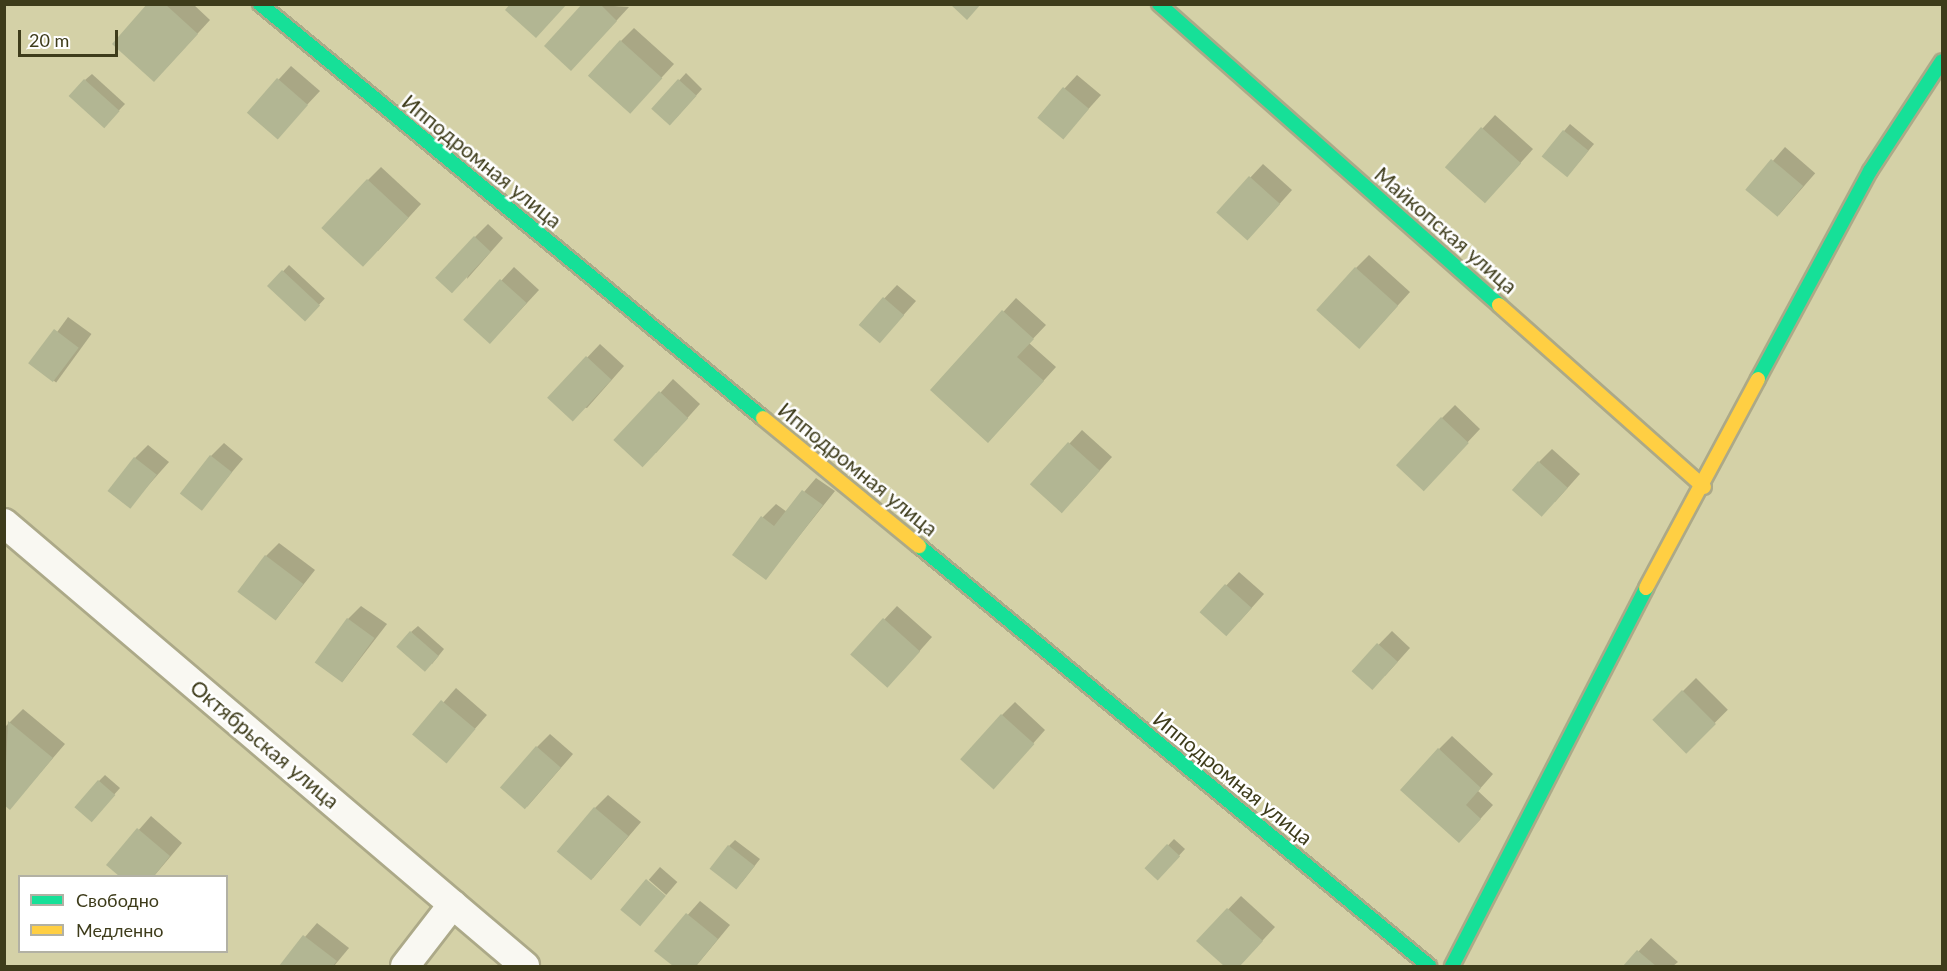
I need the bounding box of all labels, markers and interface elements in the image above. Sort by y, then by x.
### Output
scale bar [21,18,122,56]
text: 20 m [29,29,69,51]
street label: Ипподромная улица [397,89,567,233]
street label: Майкопская улица [1370,161,1522,299]
street label: Ипподромная улица [773,397,943,541]
street label: Октябрьская улица [185,674,345,814]
street label: Ипподромная улица [1148,706,1318,850]
legend [18,875,228,953]
text: Свободно [76,889,159,911]
text: Медленно [76,919,164,941]

